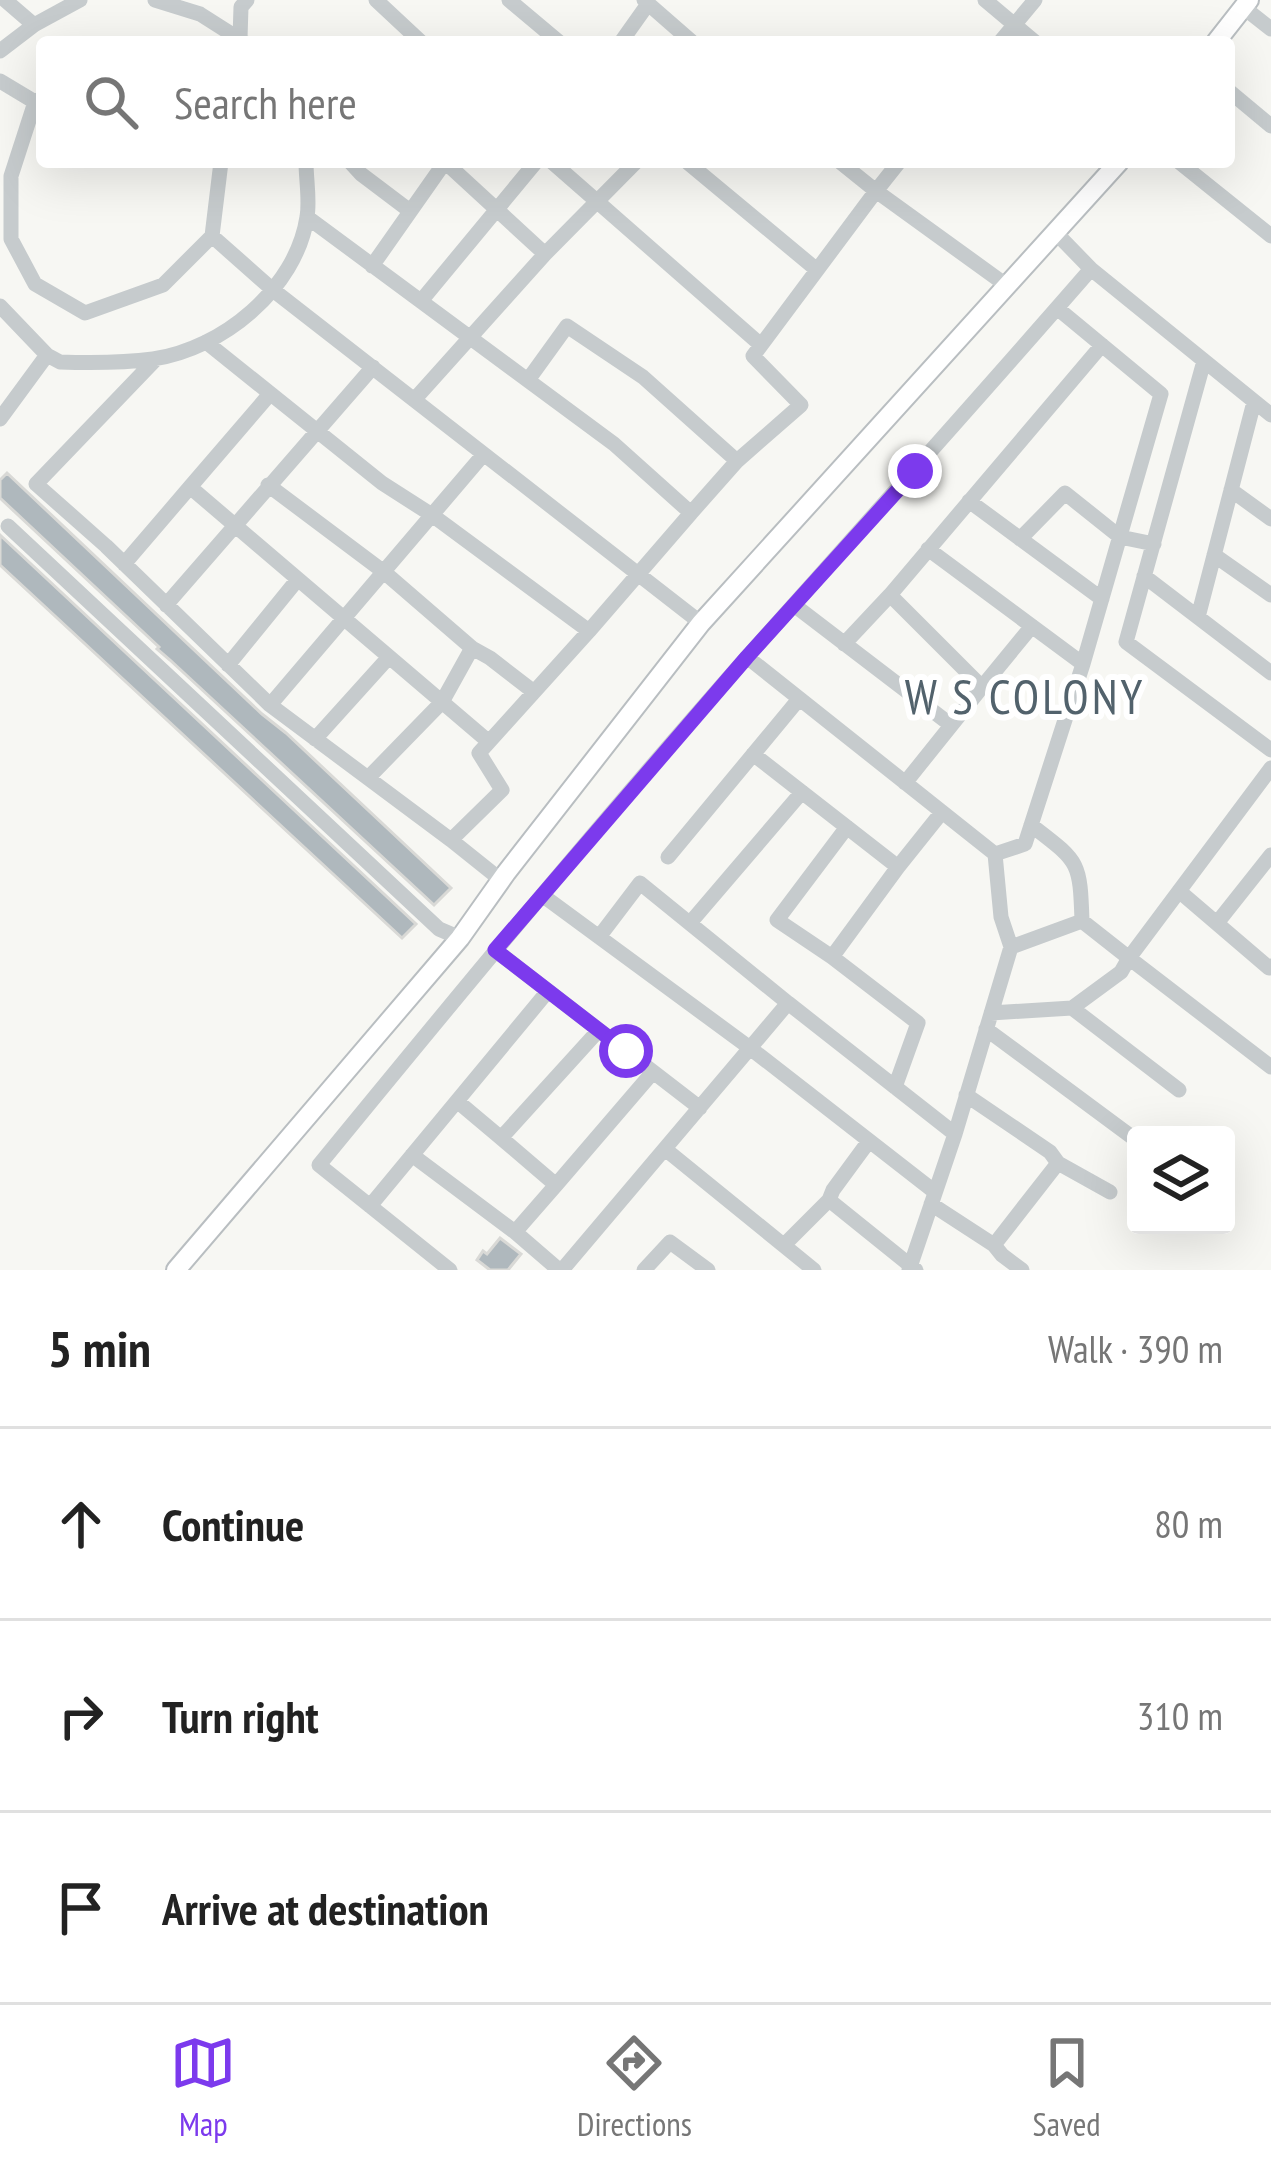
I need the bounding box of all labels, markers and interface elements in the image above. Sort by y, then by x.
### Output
search box [36,36,1235,168]
icon: search [78,69,144,135]
text: Search here [174,73,357,131]
route end [888,444,942,498]
district label: W S COLONY [905,665,1145,727]
route start [599,1024,653,1078]
map controls [1127,1126,1235,1234]
button: layers [1127,1126,1235,1234]
text: 5 min [48,1315,151,1381]
text: Walk · 390 m [1048,1323,1223,1374]
icon: ahead [48,1491,114,1557]
text: Continue [162,1495,304,1553]
text: 80 m [1154,1498,1223,1549]
icon: right [48,1683,114,1749]
text: Turn right [162,1687,319,1745]
text: 310 m [1137,1690,1223,1741]
icon: arrive [48,1875,114,1941]
text: Arrive at destination [162,1879,489,1937]
tab: Map [170,2030,236,2145]
tab: Directions [577,2030,692,2145]
tab: Saved [1033,2030,1101,2145]

